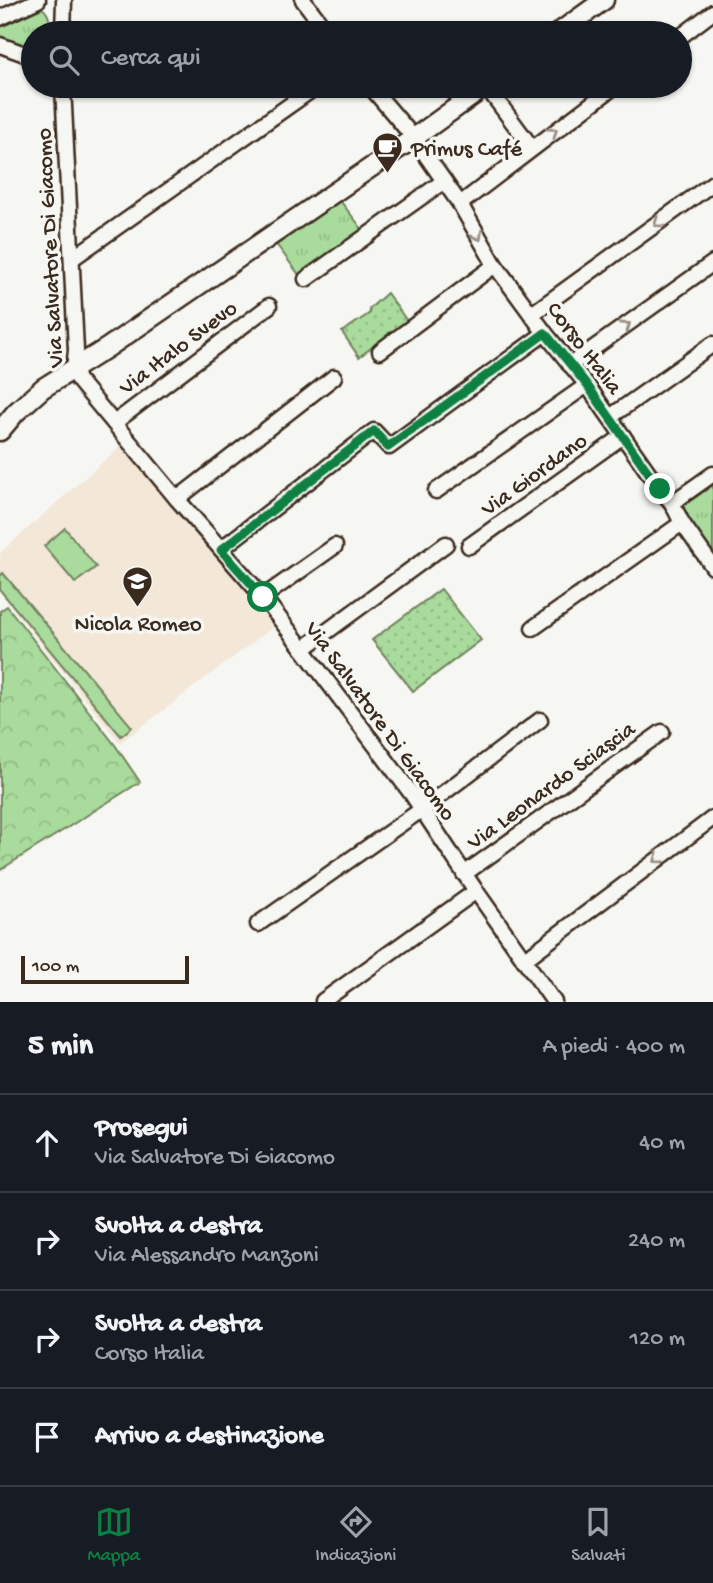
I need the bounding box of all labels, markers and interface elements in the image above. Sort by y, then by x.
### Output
search box [21,21,692,98]
icon: search [45,41,83,79]
text: Cerca qui [101,44,201,75]
street label: Via Salvatore Di Giacomo [32,127,71,369]
one-way arrow [545,128,558,141]
cafe icon: Primus Café [371,130,405,174]
place label: Primus Café [410,137,523,164]
one-way arrow [653,215,666,227]
one-way arrow [470,228,483,241]
street label: Via Italo Svevo [114,296,244,403]
street label: Corso Italia [540,297,627,402]
one-way arrow [618,322,631,334]
street label: Via Giordano [476,428,593,524]
route end [644,473,675,504]
school or university icon: Nicola Romeo [121,564,155,608]
route start [247,581,278,612]
place label: Nicola Romeo [74,612,202,639]
street label: Via Salvatore Di Giacomo [297,616,461,827]
street label: Via Leonardo Sciascia [462,716,642,857]
one-way arrow [653,850,666,863]
scale bar [21,953,189,985]
text: 100 m [32,956,79,979]
text: 5 min [28,1030,93,1065]
text: A piedi · 400 m [542,1034,685,1061]
text: Prosegui [95,1114,188,1145]
icon: ahead [28,1124,66,1162]
text: 40 m [639,1130,685,1157]
text: Via Salvatore Di Giacomo [95,1145,335,1172]
text: Svolta a destra [95,1212,262,1243]
icon: right [28,1222,66,1260]
text: 240 m [628,1228,685,1255]
text: Via Alessandro Manzoni [95,1243,319,1270]
text: Svolta a destra [95,1310,262,1341]
icon: right [28,1320,66,1358]
text: 120 m [630,1326,685,1353]
text: Corso Italia [95,1341,204,1368]
icon: arrive [28,1418,66,1456]
text: Arrivo a destinazione [95,1422,324,1453]
tab: Mappa [87,1503,140,1568]
tab: Indicazioni [315,1503,396,1568]
tab: Salvati [571,1503,626,1568]

